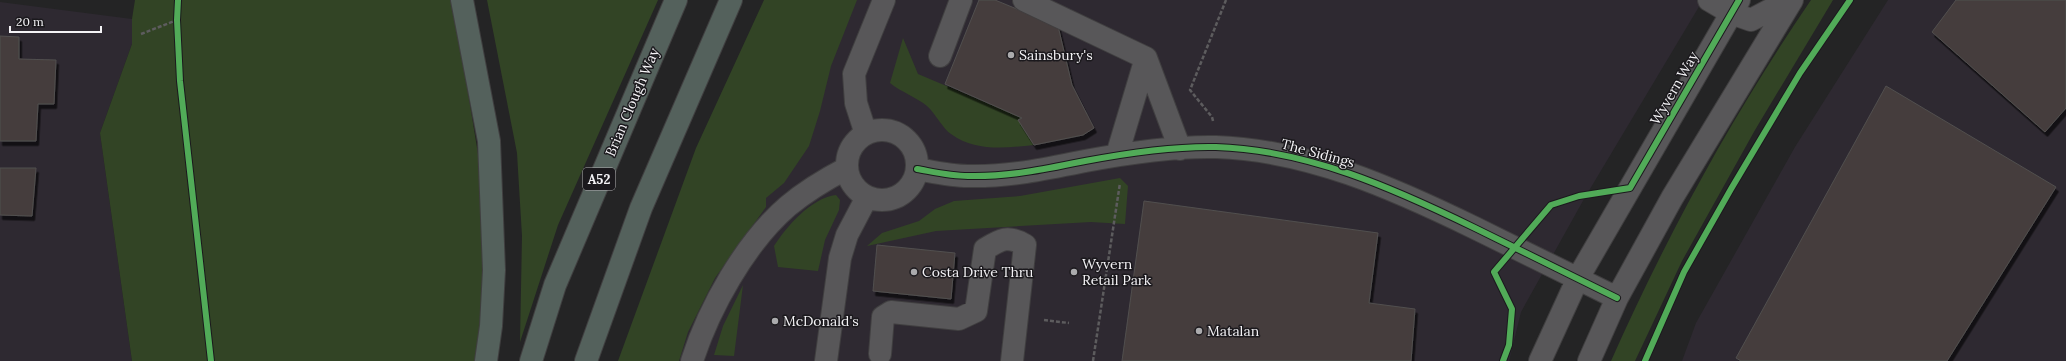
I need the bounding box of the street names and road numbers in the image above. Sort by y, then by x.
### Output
street label: Brian Clough Way [601,44,663,159]
street label: Wyvern Way [1646,48,1703,128]
street label: The Sidings [1279,135,1357,171]
road number: A52 [583,168,615,190]

